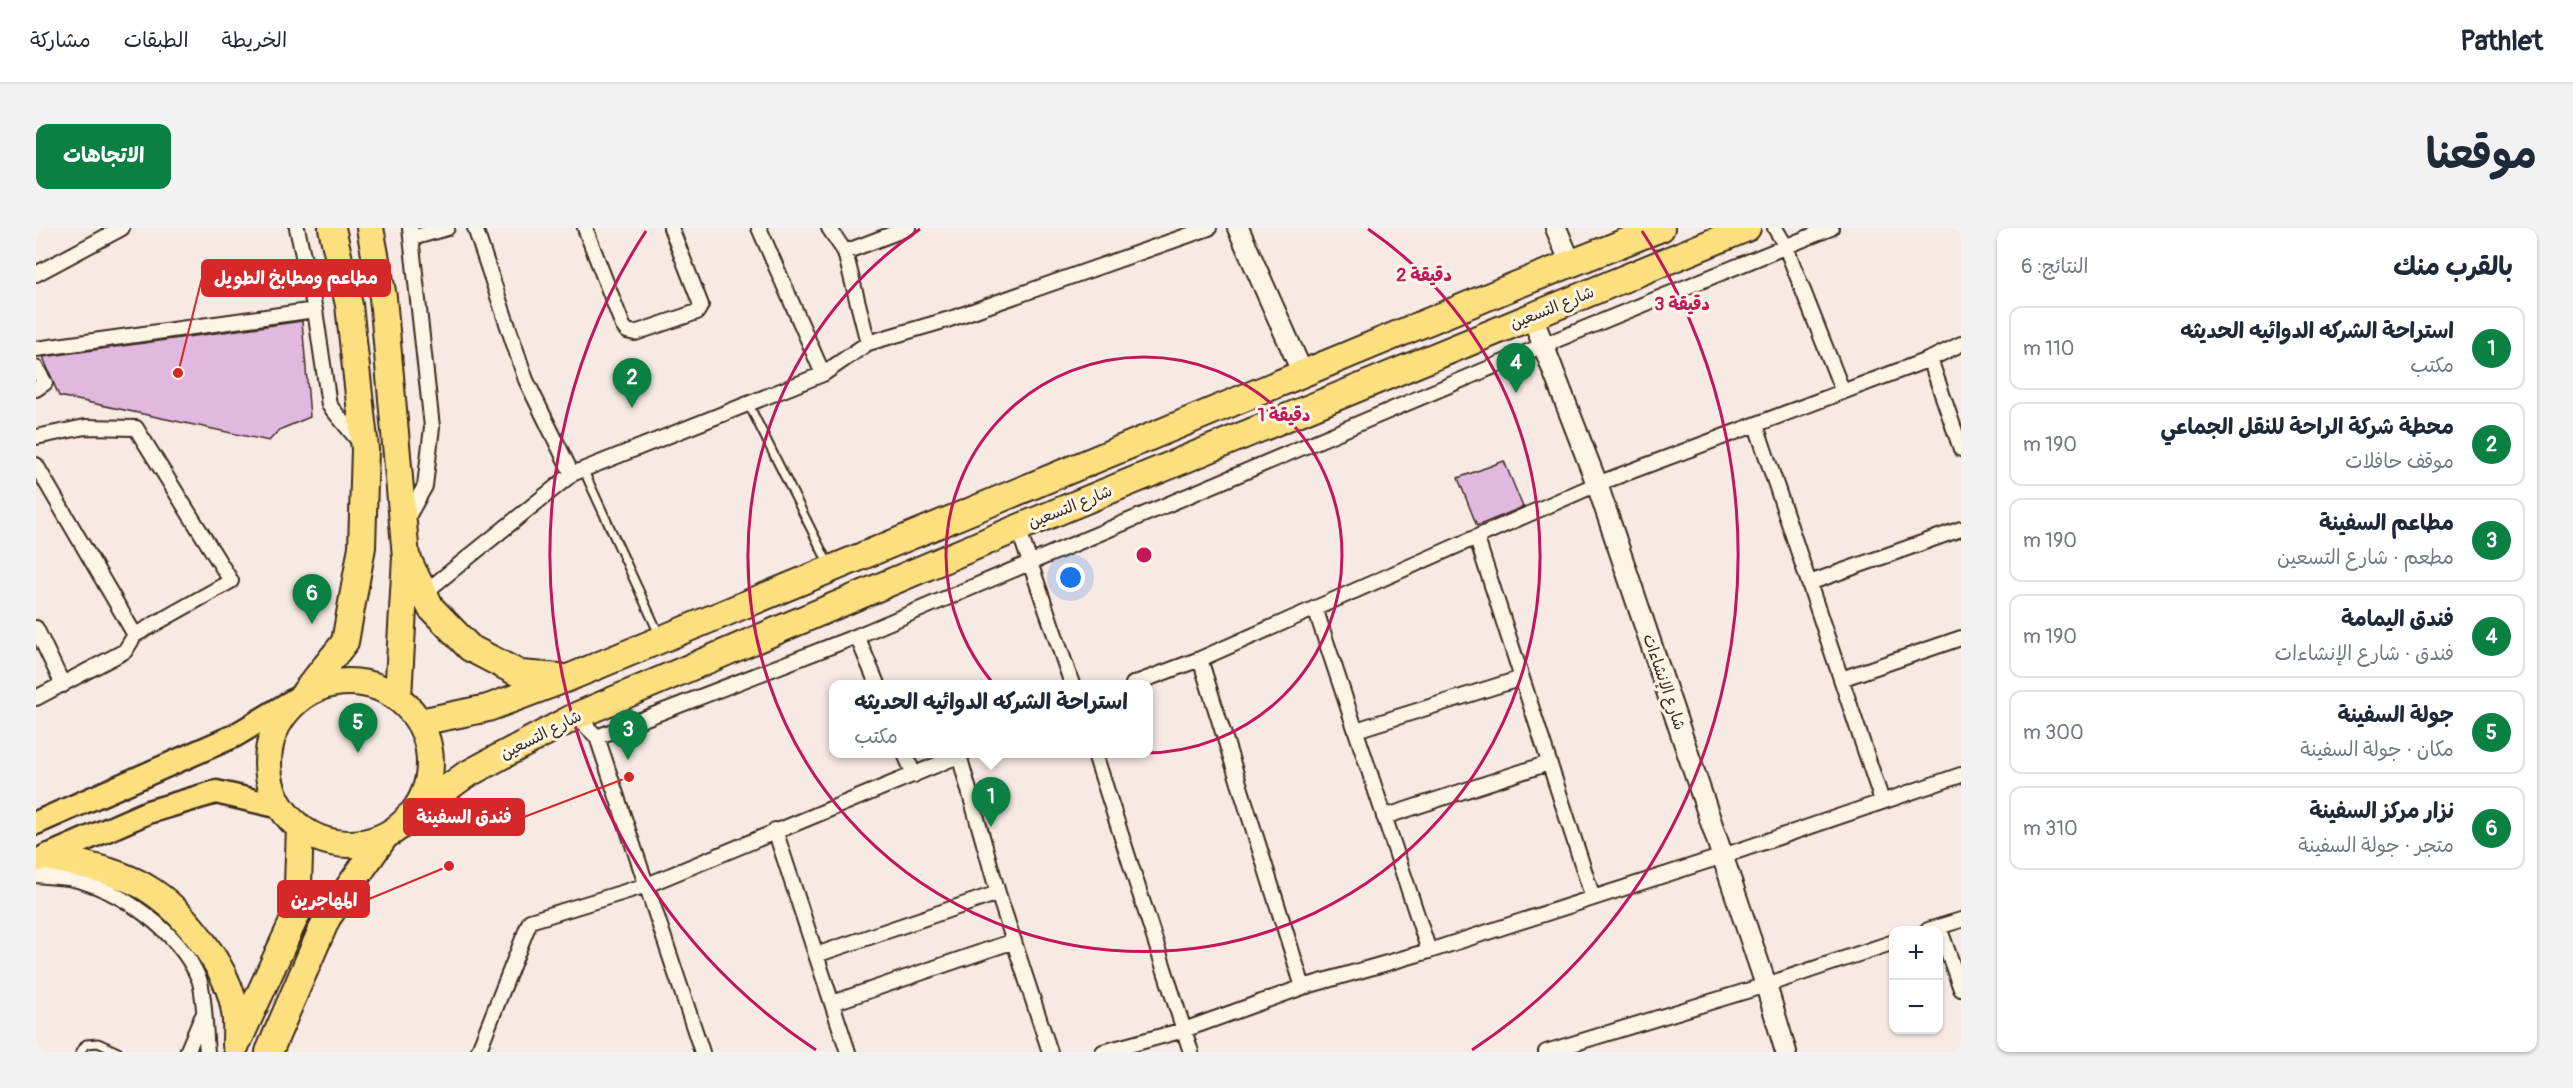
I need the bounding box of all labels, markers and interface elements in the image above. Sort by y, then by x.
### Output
text: Pathlet [2460,24,2543,59]
text: مشاركة [30,27,91,54]
text: الطبقات [124,27,189,54]
text: الخريطة [222,27,287,54]
button: الاتجاهات [36,124,171,189]
text: موقعنا [2426,129,2537,181]
text: بالقرب منك [2393,251,2513,283]
text: النتائج: 6 [2021,254,2088,279]
callout: مطاعم ومطابخ الطويل [202,260,390,296]
text: 2 دقيقة [1396,264,1452,287]
text: مطاعم ومطابخ الطويل [214,267,378,292]
street label: شارع التسعين [1507,282,1597,335]
text: 3 دقيقة [1654,293,1710,316]
text: استراحة الشركه الدوائيه الحديثه [2180,317,2454,345]
text: 110 m [2023,336,2074,361]
text: 1 [2488,336,2495,361]
pin: 4 [1496,344,1536,393]
text: مكتب [2410,353,2454,378]
pin: 2 [612,358,652,408]
text: 1 دقيقة [1258,404,1310,427]
text: محطة شركة الراحة للنقل الجماعي [2161,413,2454,441]
text: 190 m [2023,432,2077,457]
text: 2 [2486,432,2497,457]
text: موقف حافلات [2345,449,2454,474]
street label: شارع التسعين [1025,481,1115,534]
text: مطاعم السفينة [2319,509,2454,537]
text: 190 m [2023,528,2077,553]
text: 3 [2486,528,2497,553]
centre of rings [1134,545,1154,565]
text: مطعم · شارع التسعين [2277,545,2454,570]
your location [1056,563,1085,592]
pin: 6 [292,574,332,624]
text: فندق اليمامة [2341,605,2454,633]
text: 190 m [2023,624,2077,649]
text: 4 [2486,624,2497,649]
street label: شارع الإنشاءات [1637,631,1690,733]
text: فندق · شارع الإنشاءات [2274,641,2454,666]
popup [829,680,1153,758]
text: استراحة الشركه الدوائيه الحديثه [854,688,1128,716]
text: جولة السفينة [2337,701,2454,729]
pin: 5 [338,704,378,753]
street label: شارع التسعين [497,706,586,765]
pin: 3 [608,710,648,760]
text: 300 m [2023,720,2084,745]
text: 5 [2486,720,2497,745]
text: مكتب [854,724,898,749]
text: مكان · جولة السفينة [2300,737,2454,762]
pin: 1 [972,778,1010,827]
text: نزار مركز السفينة [2309,797,2454,825]
callout: فندق السفينة [404,799,524,835]
text: فندق السفينة [416,806,512,829]
text: 310 m [2023,816,2078,841]
text: 6 [2486,816,2497,841]
text: متجر · جولة السفينة [2298,833,2454,858]
callout: المهاجرين [278,881,369,917]
text: المهاجرين [291,889,357,912]
map controls [1889,926,1943,1034]
button: + [1889,926,1943,980]
button: − [1889,980,1943,1034]

